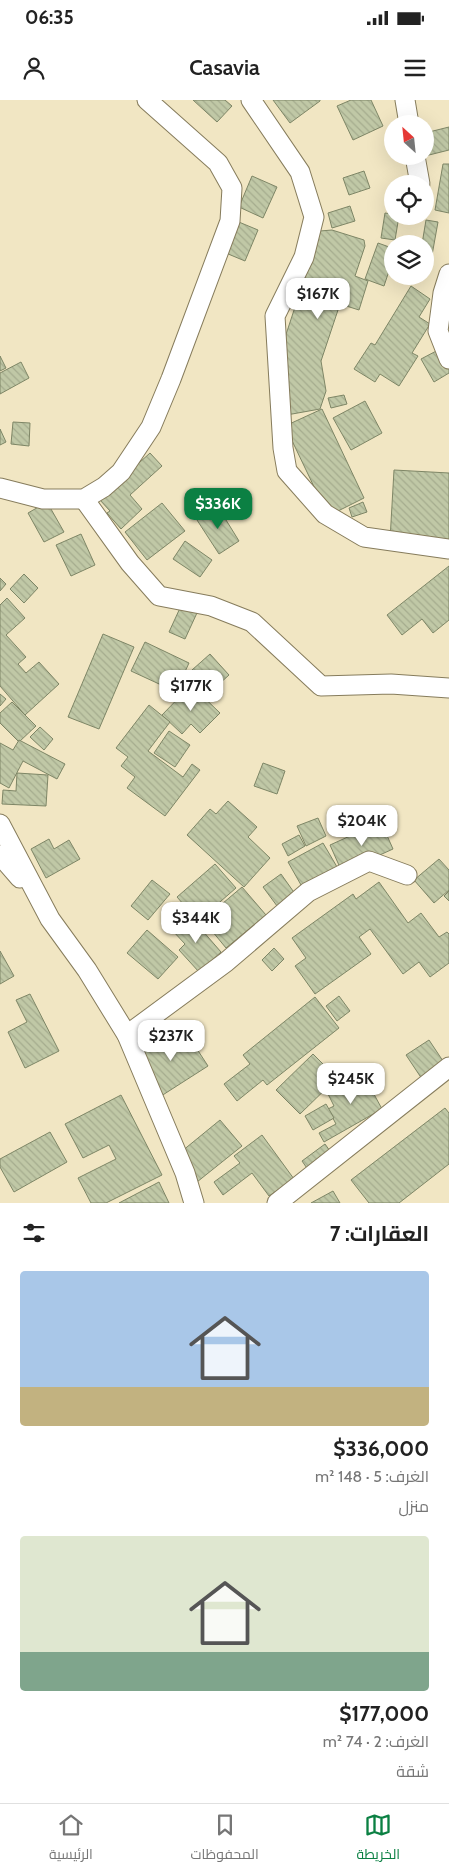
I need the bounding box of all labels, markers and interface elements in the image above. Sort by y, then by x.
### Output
text: 06:35 [25,6,74,29]
icon: person [20,54,48,82]
text: Casavia [189,54,260,81]
icon: menu [401,54,429,82]
north arrow [384,115,434,165]
map controls [384,115,434,285]
button: locate [384,175,434,225]
button: layers [384,235,434,285]
pin: $167K [283,278,353,320]
text: $167K [297,284,339,303]
pin: $336K [183,488,253,530]
text: $336K [195,494,241,513]
pin: $177K [156,670,226,712]
text: $177K [170,676,212,695]
pin: $204K [327,804,397,847]
text: $204K [337,811,387,830]
pin: $344K [161,902,231,944]
text: $344K [172,908,220,927]
pin: $237K [136,1020,206,1062]
text: $237K [149,1026,193,1045]
pin: $245K [316,1062,386,1105]
text: $245K [328,1069,374,1088]
icon: filters [20,1219,48,1247]
text: العقارات: 7 [330,1221,429,1246]
icon: home [180,1303,270,1393]
text: $336,000 [333,1436,429,1461]
text: الغرف: 5 · 148 m² [315,1467,429,1486]
text: منزل [399,1497,429,1516]
icon: home [180,1568,270,1658]
text: $177,000 [339,1701,429,1726]
text: الغرف: 2 · 74 m² [323,1732,429,1751]
text: شقة [396,1762,429,1781]
tab: الرئيسية [49,1811,93,1867]
tab: المحفوظات [191,1811,259,1867]
tab: الخريطة [356,1811,400,1867]

